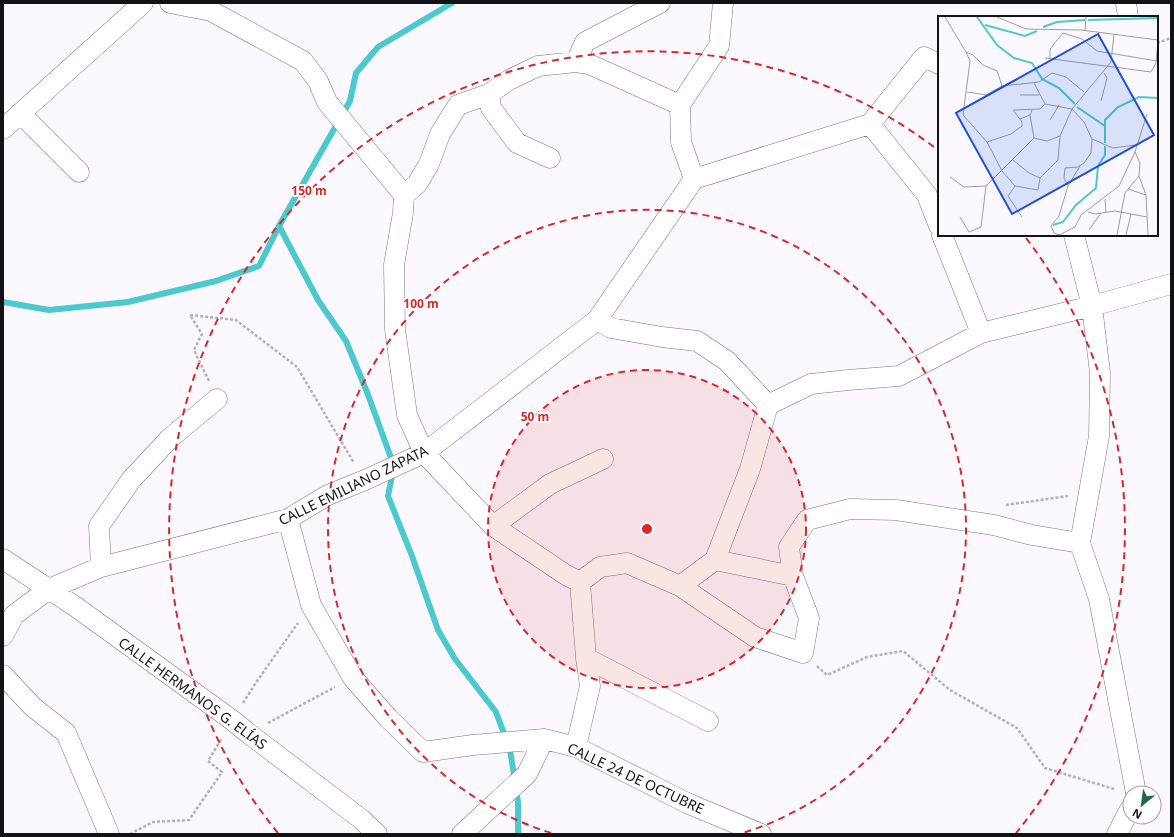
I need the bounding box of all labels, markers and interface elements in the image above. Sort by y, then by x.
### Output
inset map [938,16,1158,236]
text: 150 m [291,182,327,199]
text: 100 m [403,295,439,312]
text: 50 m [521,408,549,425]
street label: CALLE EMILIANO ZAPATA [275,441,431,529]
centre of rings [640,522,654,536]
street label: CALLE HERMANOS G. ELÍAS [115,633,271,754]
street label: CALLE 24 DE OCTUBRE [565,738,707,818]
north arrow [1122,785,1162,825]
text: N [1129,805,1144,823]

